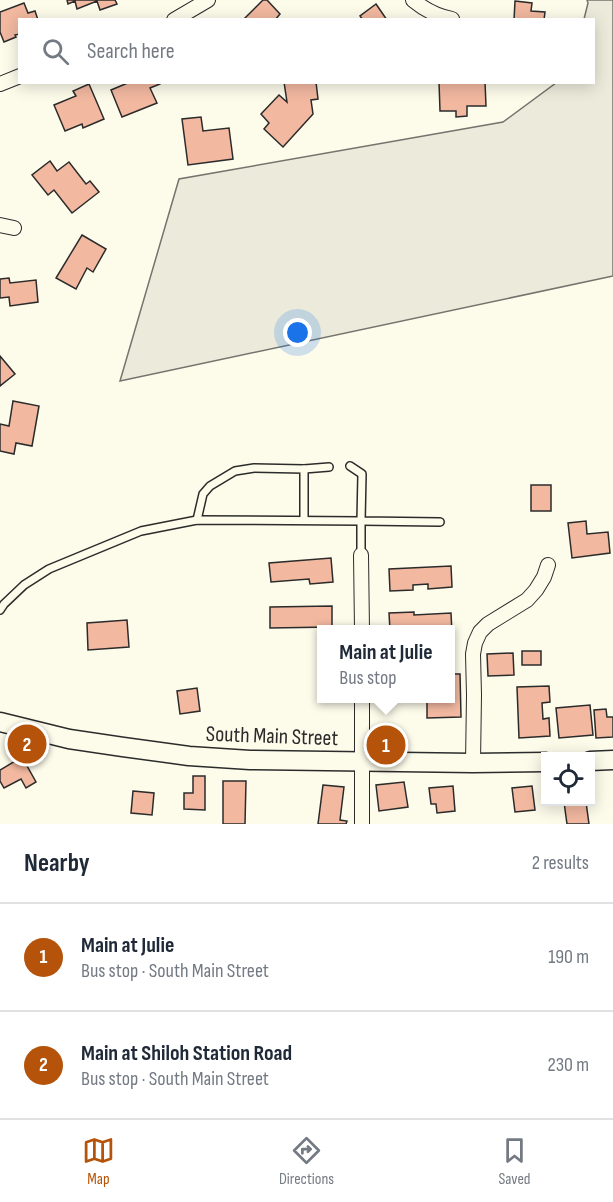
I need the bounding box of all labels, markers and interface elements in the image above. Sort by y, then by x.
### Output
search box [18,18,595,84]
icon: search [39,35,72,68]
text: Search here [87,38,174,65]
your location [283,318,312,347]
popup [317,625,455,703]
text: Main at Julie [339,639,433,666]
text: Bus stop [339,666,397,690]
street label: South Main Street [205,721,339,752]
pin: 2 [8,722,46,766]
pin: 1 [366,722,406,768]
map controls [541,752,595,806]
button: locate [541,752,595,806]
text: Nearby [24,848,90,879]
text: 2 results [532,851,589,875]
text: Main at Julie [81,932,174,959]
text: 1 [40,945,47,969]
text: 190 m [548,945,589,969]
text: Bus stop · South Main Street [81,959,269,983]
text: Main at Shiloh Station Road [81,1040,292,1067]
text: 2 [39,1053,48,1077]
text: 230 m [547,1053,589,1077]
text: Bus stop · South Main Street [81,1067,269,1091]
tab: Map [82,1134,115,1189]
tab: Directions [279,1134,334,1189]
tab: Saved [498,1134,531,1189]

